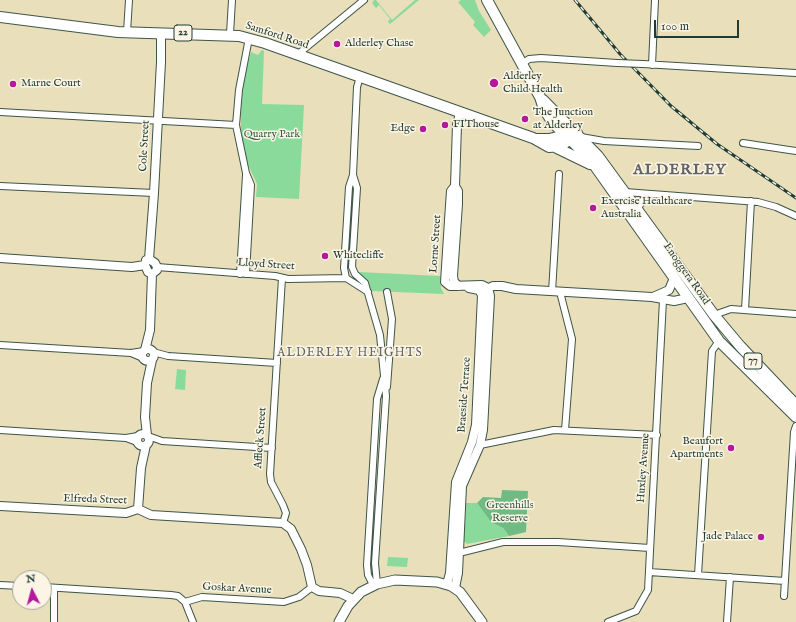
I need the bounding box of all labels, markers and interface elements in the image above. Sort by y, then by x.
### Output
scale bar [656,12,741,38]
text: 100 m [661,19,689,34]
street label: Samford Road [244,20,310,52]
road number: 22 [174,25,192,41]
place label: Alderley Chase [345,37,414,51]
marker: Alderley Chase [332,39,342,49]
place label: Alderley Child Health [503,70,563,96]
place label: Marne Court [21,77,81,91]
marker: Alderley Child Health [488,77,500,89]
marker: Marne Court [8,79,18,89]
place label: The Junction at Alderley [533,106,593,132]
marker: The Junction at Alderley [520,114,530,124]
place label: FIThouse [453,118,499,132]
street label: Cole Street [137,120,153,172]
marker: FIThouse [440,120,450,130]
place label: Edge [390,122,415,136]
marker: Edge [418,124,428,134]
park label: Quarry Park [244,128,300,142]
district label: ALDERLEY [633,162,727,180]
place label: Exercise Healthcare Australia [601,195,692,221]
marker: Exercise Healthcare Australia [588,203,598,213]
street label: Lorne Street [427,214,445,274]
street label: Enoggera Road [660,241,712,307]
place label: Whitecliffe [333,249,384,263]
marker: Whitecliffe [320,251,330,261]
street label: Lloyd Street [237,256,295,274]
district label: ALDERLEY HEIGHTS [277,347,423,361]
road number: 77 [744,353,762,369]
street label: Braeside Terrace [456,357,474,433]
street label: Affleck Street [252,407,270,469]
street label: Huxley Avenue [635,433,653,503]
place label: Beaufort Apartments [670,435,723,461]
marker: Beaufort Apartments [726,443,736,453]
street label: Elfreda Street [63,492,127,508]
park label: Greenhills Reserve [486,499,534,525]
place label: Jade Palace [702,530,753,544]
marker: Jade Palace [756,532,766,542]
north arrow [12,570,52,610]
text: N [25,572,36,587]
street label: Goskar Avenue [202,581,272,597]

